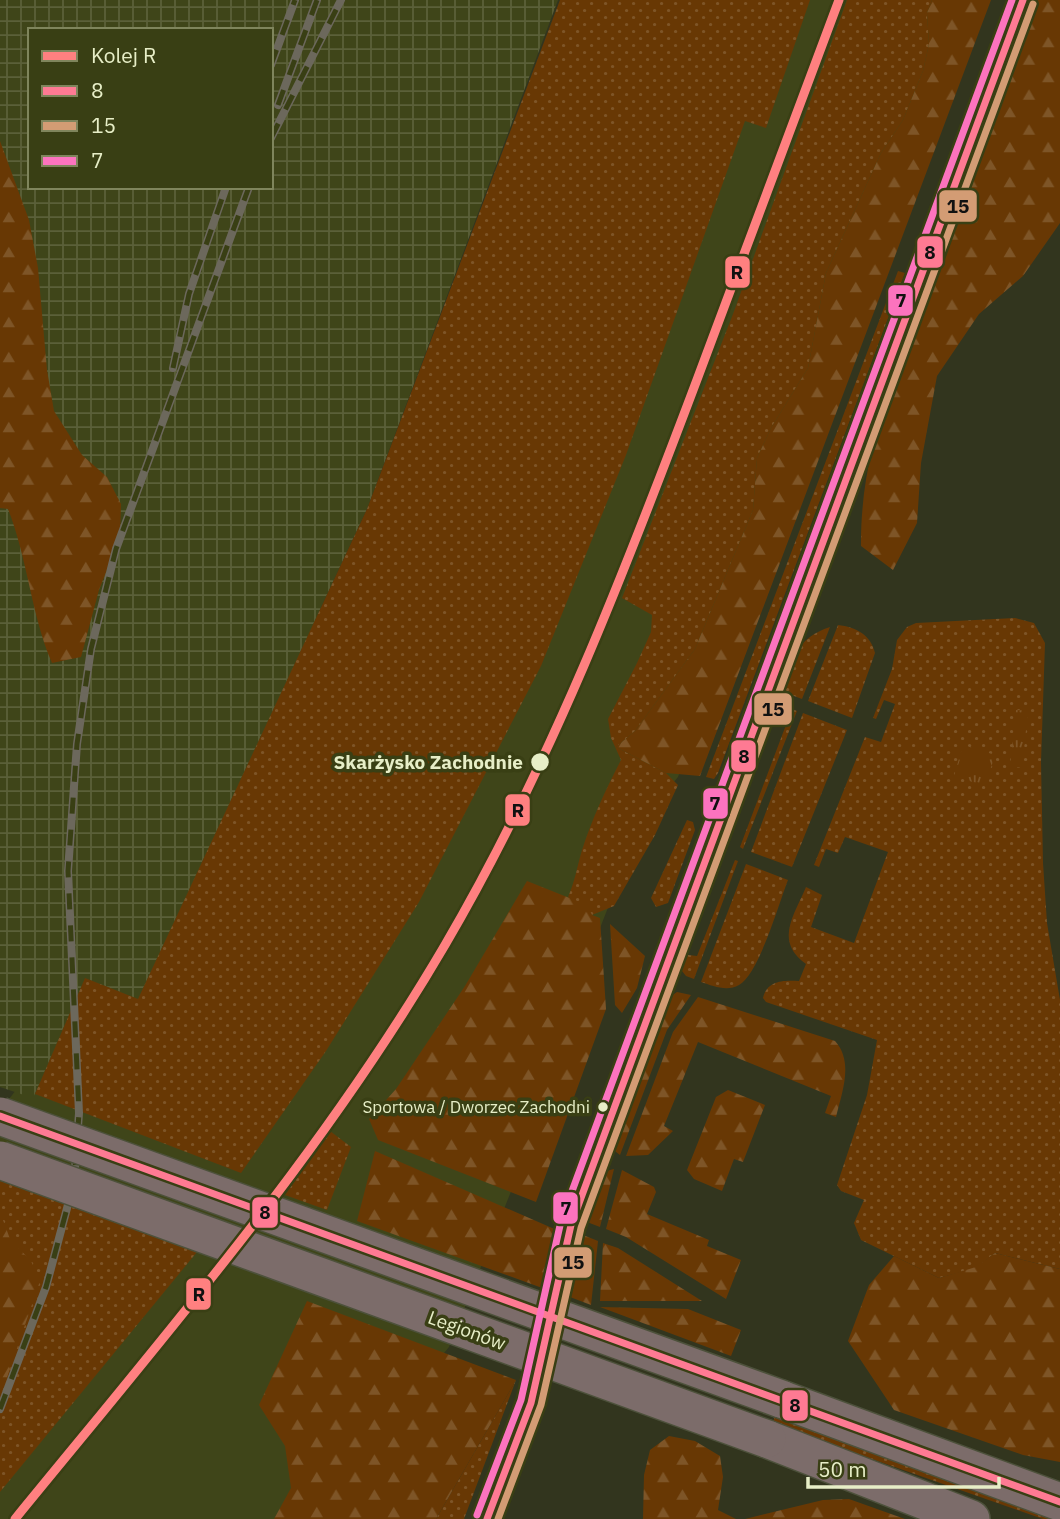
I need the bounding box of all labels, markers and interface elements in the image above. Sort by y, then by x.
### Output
legend [28,28,273,189]
text: Kolej R [91,41,156,69]
text: 8 [91,76,104,104]
text: 15 [91,111,116,139]
text: 7 [91,146,104,174]
line badge: 15 [938,189,978,223]
text: 15 [947,194,969,218]
line badge: 8 [916,235,944,269]
text: 8 [924,240,936,264]
line badge: R [724,255,751,289]
text: R [731,260,743,284]
line badge: 7 [887,284,914,317]
text: 7 [895,288,907,312]
line badge: 15 [753,692,793,726]
text: 15 [762,697,784,721]
line badge: 8 [730,739,757,773]
text: 8 [738,744,750,768]
place label: Skarżysko Zachodnie [333,750,523,774]
marker: Skarżysko Zachodnie [529,751,551,773]
line badge: 7 [702,787,729,820]
text: 7 [709,791,721,815]
line badge: R [504,793,531,827]
text: R [512,798,524,822]
place label: Sportowa / Dworzec Zachodni [362,1096,590,1118]
marker: Sportowa / Dworzec Zachodni [596,1100,610,1114]
line badge: 7 [552,1191,579,1225]
line badge: 8 [251,1196,279,1229]
text: 7 [560,1196,572,1220]
text: 8 [259,1200,271,1224]
line badge: 15 [553,1246,593,1279]
text: 15 [562,1250,584,1274]
line badge: R [185,1277,212,1311]
text: R [193,1282,205,1306]
street label: Legionów [425,1305,509,1355]
line badge: 8 [781,1389,809,1422]
text: 8 [789,1393,801,1417]
scale bar [808,1446,999,1490]
text: 50 m [818,1455,867,1483]

